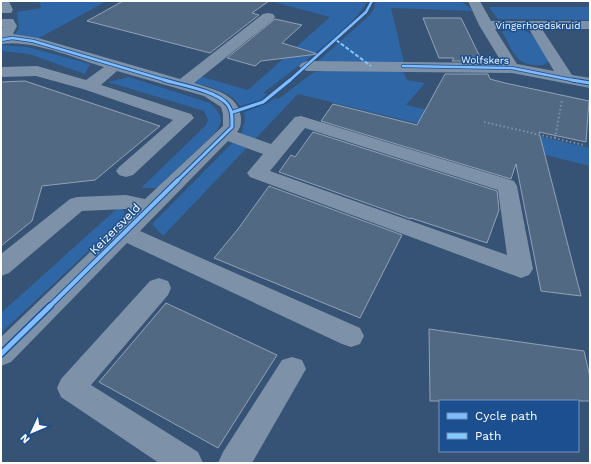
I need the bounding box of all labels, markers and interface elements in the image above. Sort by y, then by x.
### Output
street label: Vingerhoedskruid [496,20,580,31]
street label: Wolfskers [461,54,509,66]
street label: Keizersveld [87,201,143,257]
legend [439,400,579,452]
text: Cycle path [475,409,537,423]
north arrow [12,412,52,452]
text: Path [475,429,501,443]
text: N [18,431,33,446]

